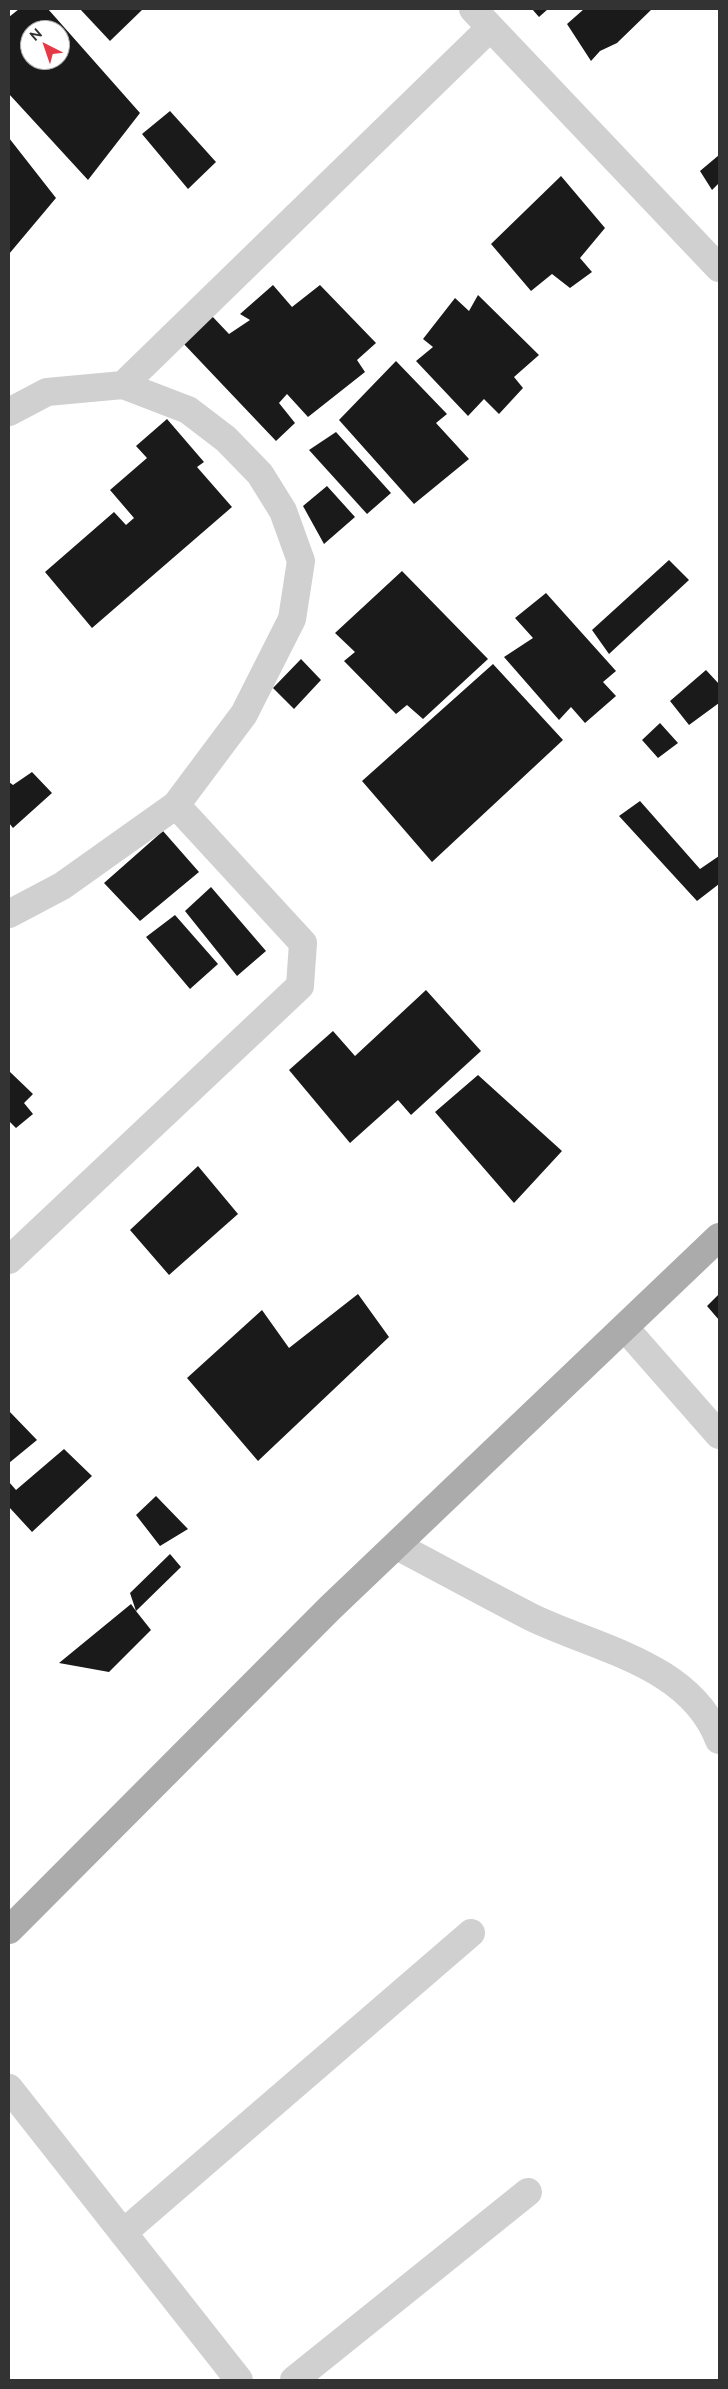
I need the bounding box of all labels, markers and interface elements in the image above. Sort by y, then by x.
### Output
north arrow [20,20,70,70]
text: N [27,25,45,44]

